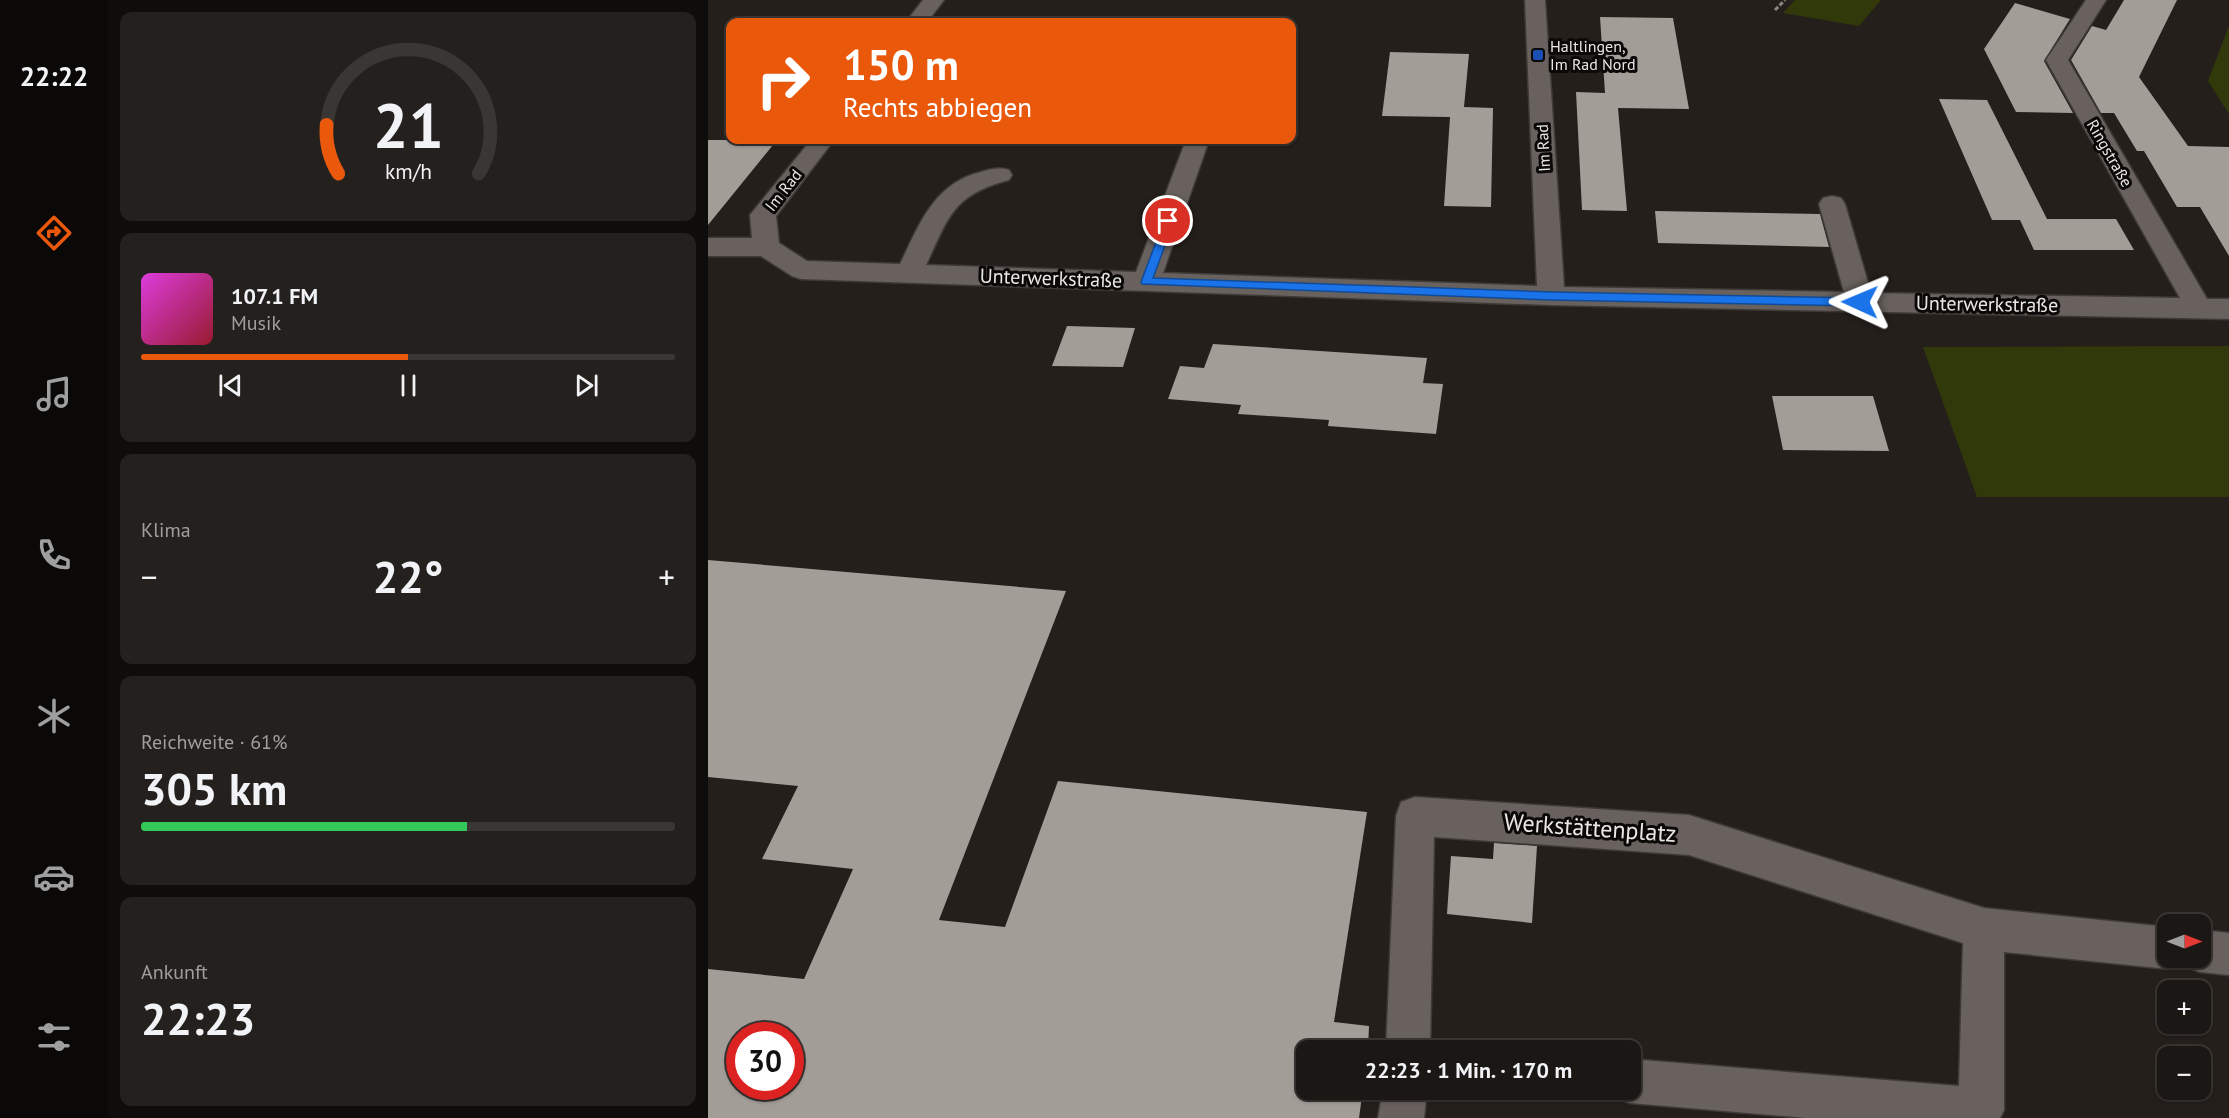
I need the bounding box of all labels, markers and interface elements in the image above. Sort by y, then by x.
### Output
place label: Haltlingen, Im Rad Nord [1550,36,1636,74]
text: 150 m [843,37,959,92]
icon: right [744,42,822,120]
marker: Haltlingen, Im Rad Nord [1531,48,1545,62]
text: 22:22 [20,59,88,93]
text: 21 [373,84,443,165]
text: Rechts abbiegen [843,90,1032,124]
street label: Ringstraße [2083,116,2137,190]
street label: Im Rad [1532,124,1554,172]
text: km/h [384,157,431,185]
street label: Im Rad [760,165,806,215]
pin [1142,195,1193,246]
icon: arrive [1151,204,1184,237]
icon: directions [33,212,75,254]
street label: Unterwerkstraße [979,263,1123,293]
position arrow [1828,270,1892,334]
text: 107.1 FM [231,282,318,310]
street label: Unterwerkstraße [1916,290,2058,318]
text: Musik [231,310,281,336]
icon: previous [214,369,247,402]
icon: pause [392,369,425,402]
icon: next [570,369,603,402]
icon: music [33,373,75,415]
text: Klima [141,517,191,543]
icon: phone [33,534,75,576]
text: 22° [373,547,443,605]
text: − [141,555,158,598]
text: + [658,555,675,598]
icon: climate [33,695,75,737]
text: Reichweite · 61% [141,729,287,755]
text: 305 km [141,759,287,817]
street label: Werkstättenplatz [1503,806,1677,849]
icon: car [33,856,75,898]
north arrow [2157,914,2211,968]
map controls [2157,914,2211,1100]
text: Ankunft [141,959,208,985]
button: + [2157,980,2211,1034]
text: 22:23 [141,989,255,1047]
icon: filters [33,1016,75,1058]
speed limit sign: 30 [726,1022,804,1100]
button: − [2157,1046,2211,1100]
text: 22:23 · 1 Min. · 170 m [1365,1056,1572,1084]

